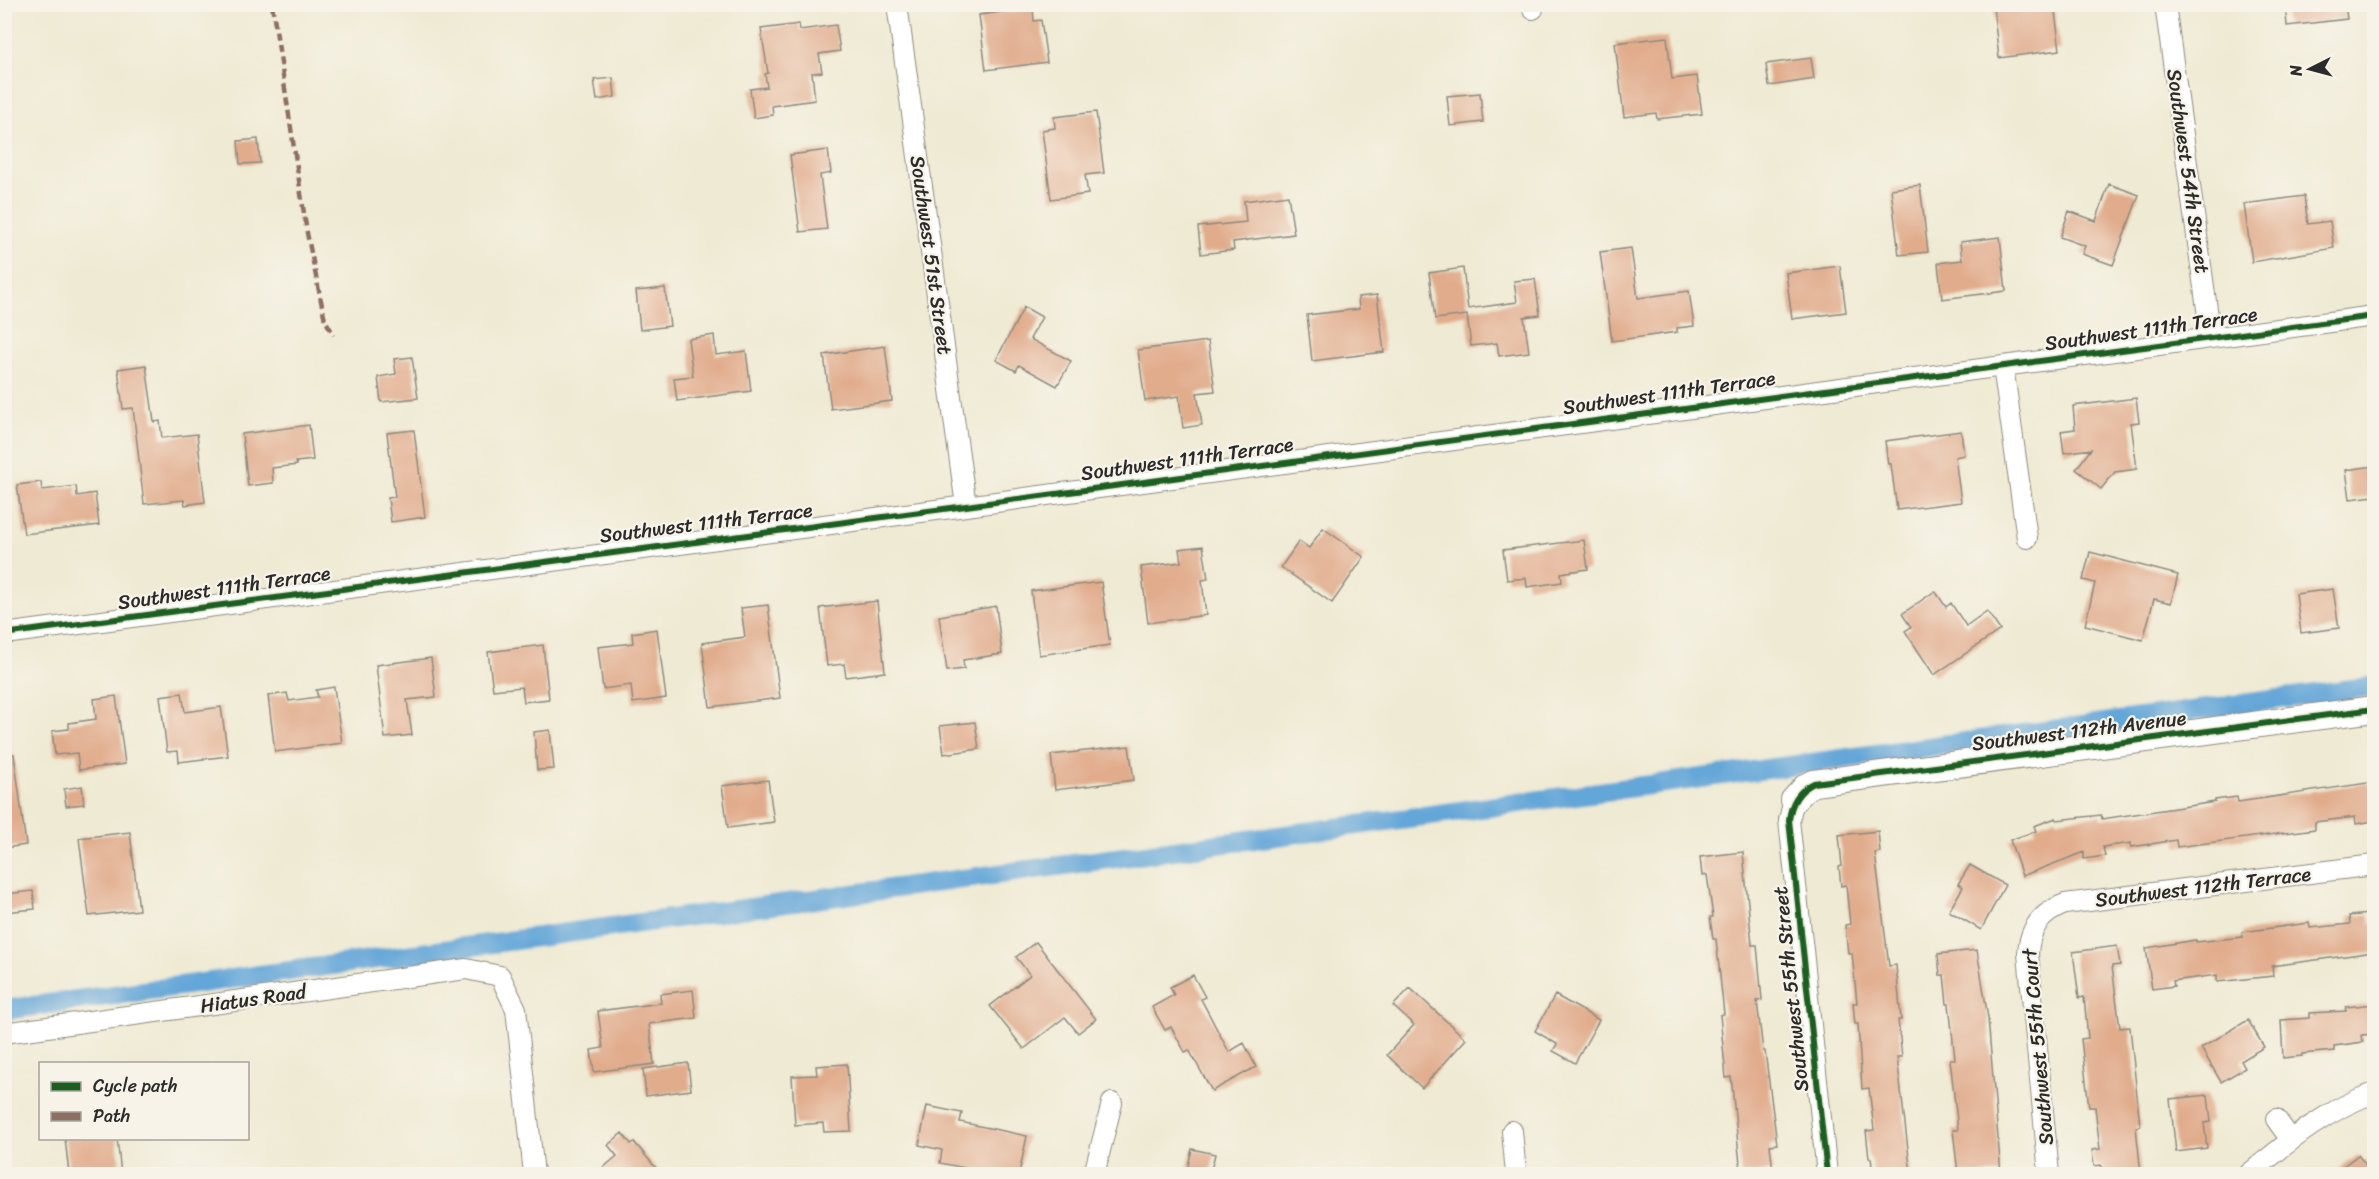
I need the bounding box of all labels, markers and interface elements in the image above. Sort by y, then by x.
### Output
north arrow [2280,39,2340,99]
text: N [2280,63,2311,79]
street label: Southwest 54th Street [2156,66,2220,276]
street label: Southwest 51st Street [900,153,962,357]
street label: Southwest 111th Terrace [2042,297,2260,361]
street label: Southwest 111th Terrace [1560,361,1778,425]
street label: Southwest 111th Terrace [1078,427,1296,491]
street label: Southwest 111th Terrace [597,493,815,553]
street label: Southwest 111th Terrace [115,556,333,620]
street label: Southwest 112th Avenue [1970,700,2188,762]
street label: Southwest 112th Terrace [2093,856,2313,918]
street label: Southwest 55th Street [1763,884,1819,1093]
street label: Southwest 55th Court [2012,946,2064,1147]
street label: Hiatus Road [198,974,310,1024]
legend [39,1062,249,1140]
text: Cycle path [93,1070,177,1102]
text: Path [93,1100,130,1132]

